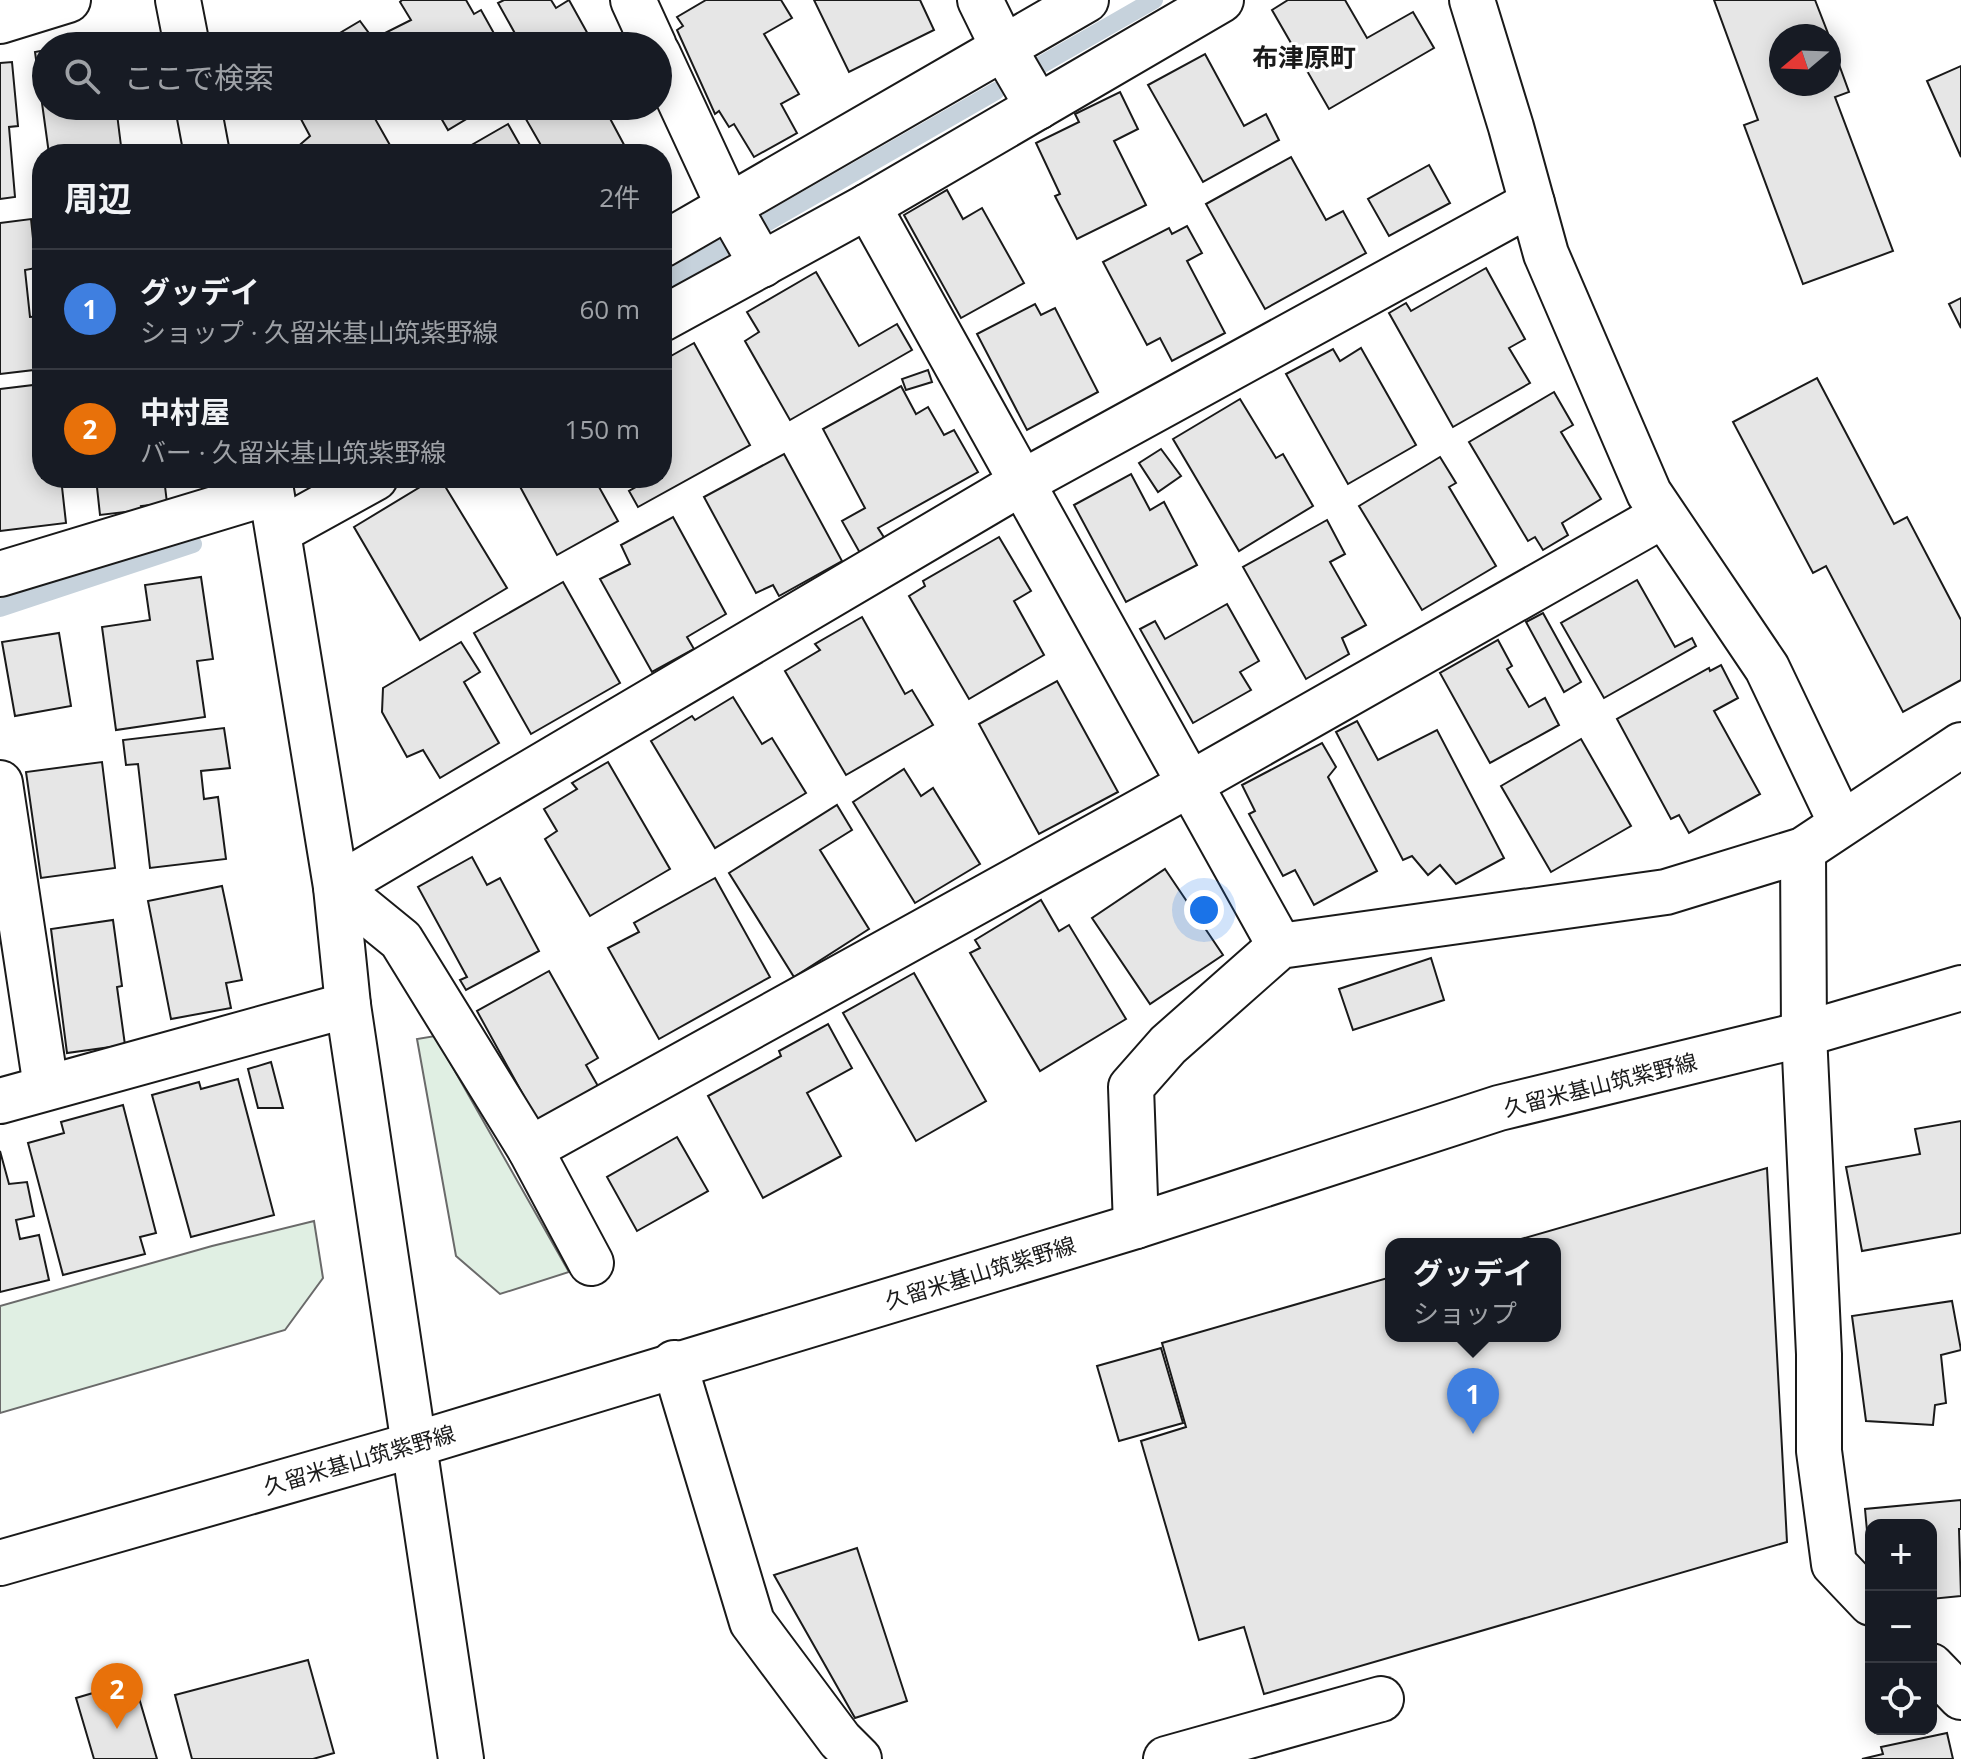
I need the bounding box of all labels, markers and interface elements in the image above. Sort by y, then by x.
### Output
north arrow [1769,24,1841,96]
search box [32,32,672,120]
district label: 布津原町 [1252,39,1356,75]
icon: search [60,54,104,98]
text: ここで検索 [124,57,274,98]
text: 周辺 [64,175,132,221]
text: 2件 [599,179,640,215]
text: グッデイ [140,271,260,312]
text: 1 [83,291,97,327]
text: 60 m [579,291,640,327]
text: ショップ · 久留米基山筑紫野線 [140,314,498,350]
text: 中村屋 [140,391,230,432]
text: 2 [83,411,97,447]
text: 150 m [565,411,640,447]
text: バー · 久留米基山筑紫野線 [140,434,446,470]
your location [1184,890,1224,930]
street label: 久留米基山筑紫野線 [1500,1045,1700,1123]
street label: 久留米基山筑紫野線 [881,1229,1079,1315]
popup [1385,1238,1561,1342]
text: グッデイ [1413,1252,1533,1293]
text: ショップ [1413,1295,1517,1331]
pin: 1 [1447,1368,1499,1434]
street label: 久留米基山筑紫野線 [260,1417,458,1501]
map controls [1865,1519,1937,1735]
button: + [1865,1519,1937,1591]
button: − [1865,1591,1937,1663]
pin: 2 [91,1663,143,1729]
button: locate [1865,1663,1937,1735]

